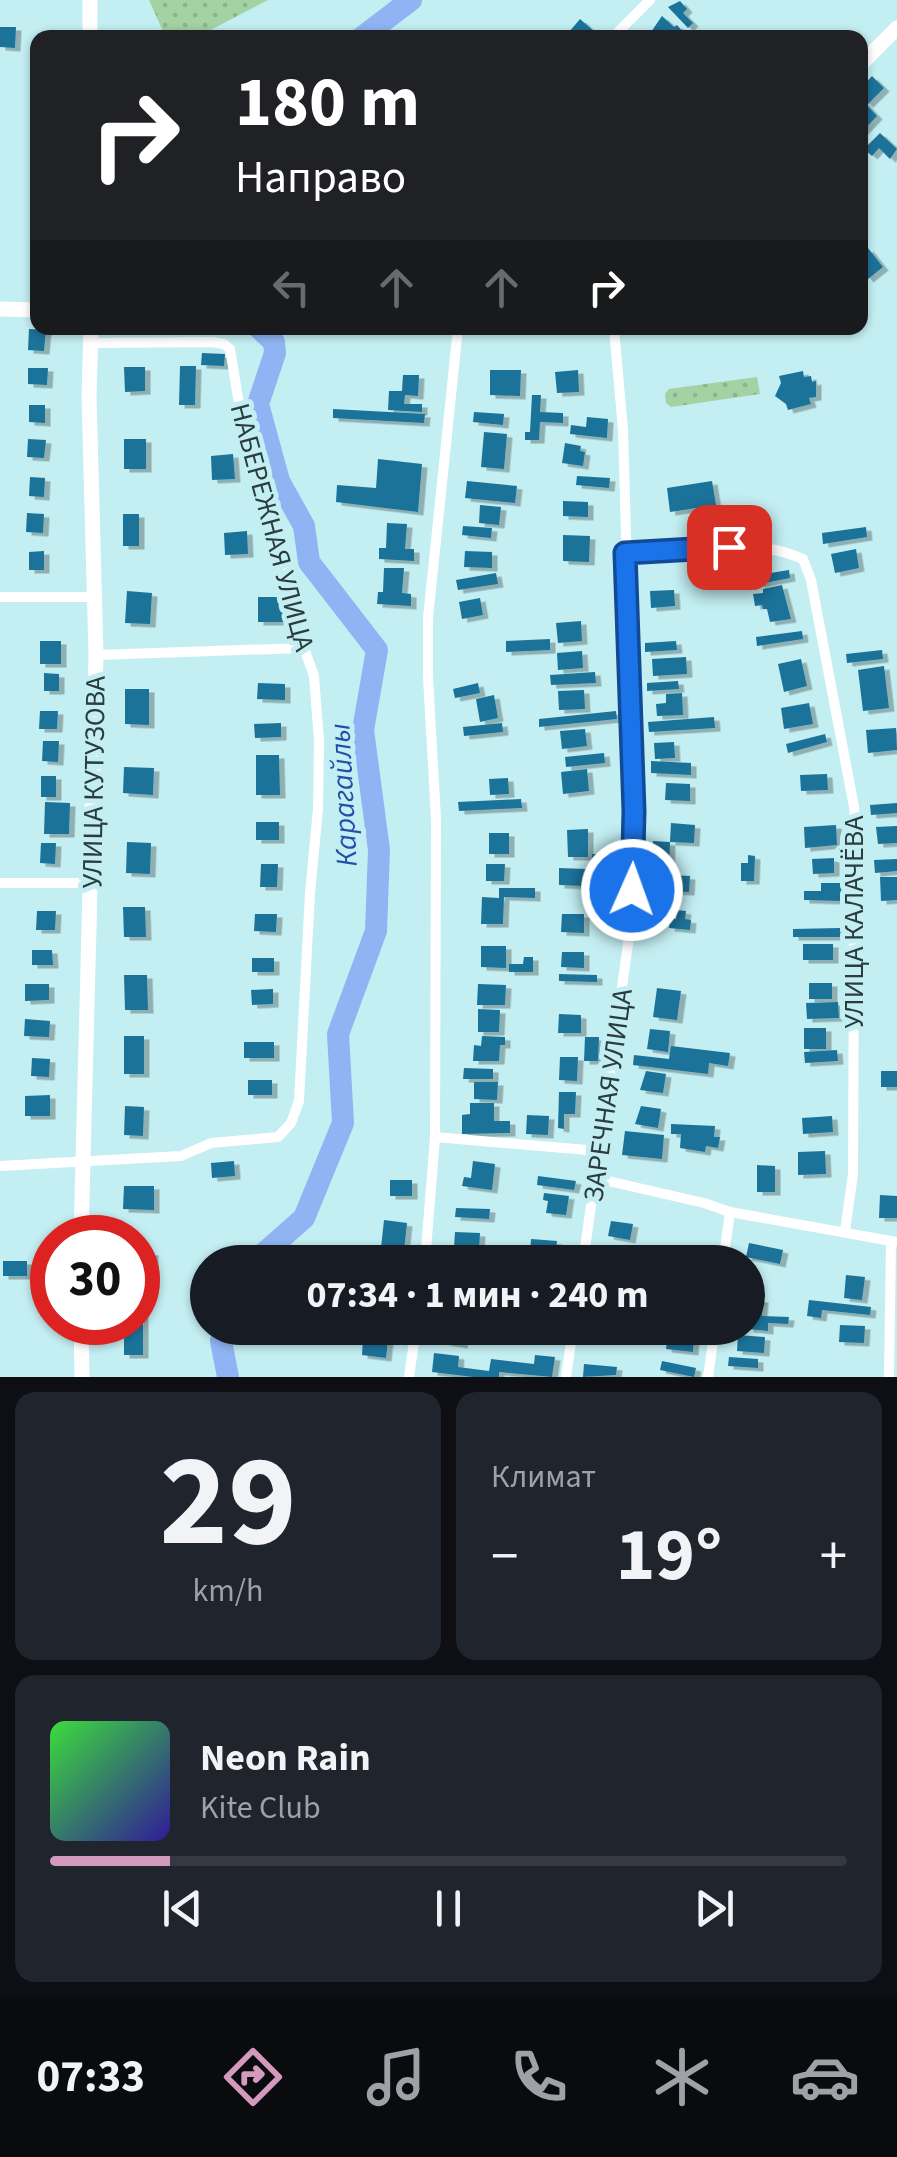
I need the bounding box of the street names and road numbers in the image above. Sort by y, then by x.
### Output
street label: НАБЕРЕЖНАЯ УЛИЦА [220,399,325,657]
street label: УЛИЦА КУТУЗОВА [72,675,116,889]
street label: УЛИЦА КАЛАЧЁВА [834,815,874,1028]
street label: ЗАРЕЧНАЯ УЛИЦА [573,985,643,1204]

